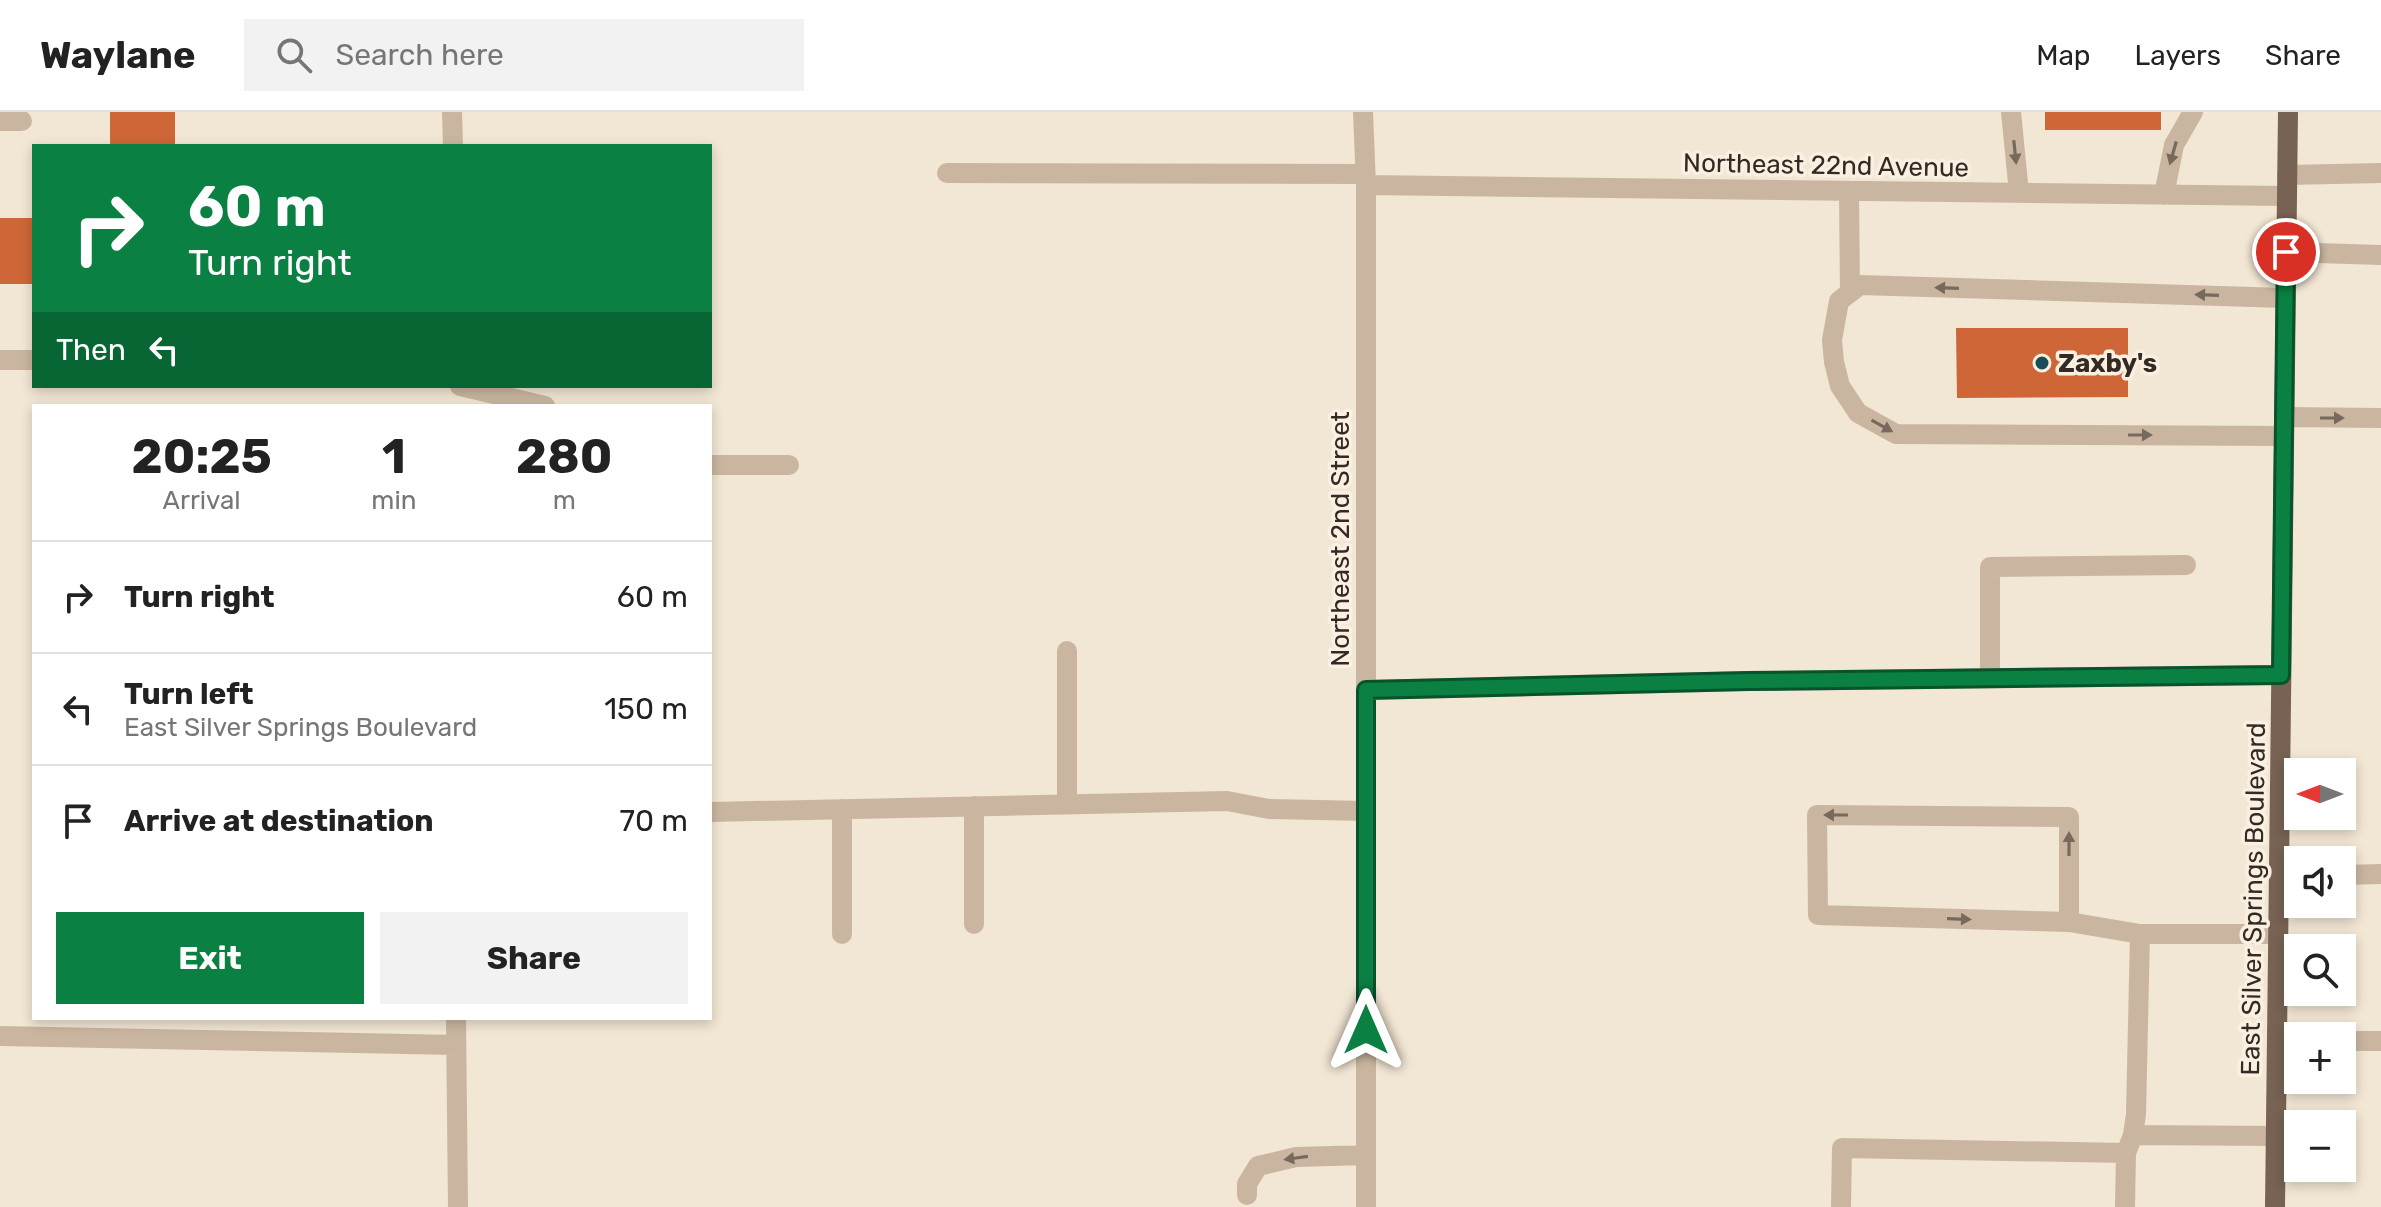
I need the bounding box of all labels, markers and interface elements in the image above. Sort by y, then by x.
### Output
search box [244,19,804,91]
text: Waylane [40,32,196,78]
icon: search [272,33,316,77]
text: Search here [336,37,504,73]
text: Map [2036,39,2091,72]
text: Layers [2135,39,2221,72]
text: Share [2265,39,2341,72]
one-way arrow [2008,140,2021,165]
one-way arrow [2167,141,2179,166]
street label: Northeast 22nd Avenue [1683,148,1969,183]
text: 60 m [188,174,326,240]
icon: right [56,176,160,280]
pin [2252,218,2320,286]
icon: arrive [2264,230,2308,274]
text: Turn right [188,241,352,284]
one-way arrow [1934,281,1959,294]
one-way arrow [2194,289,2219,302]
icon: left [142,328,186,372]
text: Then [56,332,126,368]
place label: Zaxby's [2058,348,2157,379]
marker: Zaxby's [2033,354,2051,372]
street label: Northeast 2nd Street [1325,411,1356,667]
one-way arrow [2320,412,2345,424]
one-way arrow [1871,419,1893,433]
text: 20:25 [132,428,272,485]
text: 1 [382,428,406,485]
text: 280 [516,428,612,485]
one-way arrow [2128,429,2153,441]
text: Arrival [163,485,241,516]
text: min [371,485,416,516]
text: m [553,485,576,516]
icon: right [56,575,100,619]
text: Turn right [124,579,275,615]
text: 60 m [617,579,688,615]
text: Turn left [124,676,254,712]
icon: left [56,687,100,731]
text: 150 m [604,691,688,727]
text: East Silver Springs Boulevard [124,712,477,743]
street label: East Silver Springs Boulevard [2235,722,2272,1076]
north arrow [2284,758,2356,830]
map controls [2284,758,2356,1182]
icon: arrive [56,799,100,843]
text: Arrive at destination [124,803,434,839]
text: 70 m [620,803,688,839]
one-way arrow [1823,809,1848,821]
one-way arrow [2063,831,2075,856]
button: sound [2284,846,2356,918]
button: Exit [56,912,364,1004]
button: Share [380,912,688,1004]
one-way arrow [1947,913,1972,926]
button: search [2284,934,2356,1006]
position arrow [1324,988,1408,1072]
button: + [2284,1022,2356,1094]
button: − [2284,1110,2356,1182]
one-way arrow [1283,1152,1308,1165]

